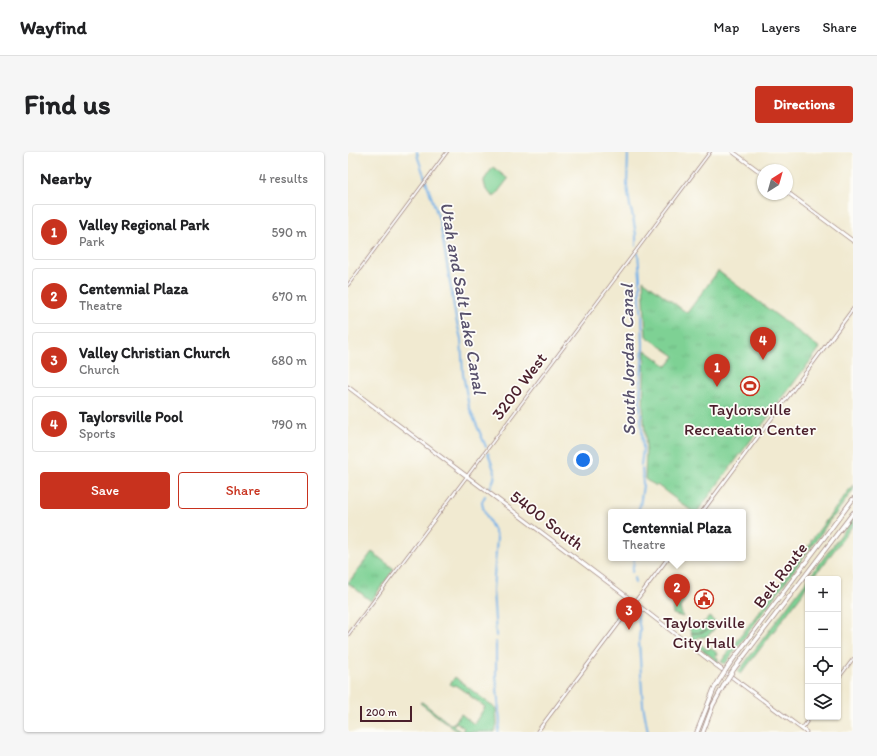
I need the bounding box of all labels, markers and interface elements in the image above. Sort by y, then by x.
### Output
text: Wayfind [20,16,87,39]
text: Map [714,19,739,36]
text: Layers [761,19,800,36]
text: Share [822,19,857,36]
button: Directions [755,86,853,123]
text: Find us [24,87,111,121]
north arrow [757,164,793,200]
text: Nearby [40,168,92,188]
text: 4 results [259,171,308,186]
water label: Utah and Salt Lake Canal [435,200,491,398]
text: Valley Regional Park [79,216,209,234]
text: 1 [51,225,57,240]
text: 590 m [272,225,307,240]
text: Park [79,234,105,249]
text: Centennial Plaza [79,280,188,298]
water label: South Jordan Canal [616,282,640,436]
text: 2 [51,289,57,304]
text: 670 m [272,289,307,304]
text: Theatre [79,298,122,313]
pin: 4 [750,327,776,360]
text: Valley Christian Church [79,344,230,362]
street label: 3200 West [487,348,551,424]
text: 3 [50,353,58,368]
text: 680 m [271,353,307,368]
pin: 1 [704,354,730,387]
text: Church [79,362,120,377]
sports icon: Taylorsville Recreation Center [739,375,761,397]
place label: Taylorsville Recreation Center [684,399,816,439]
text: Taylorsville Pool [79,408,183,426]
text: 4 [50,417,58,432]
text: 790 m [272,417,307,432]
text: Sports [79,426,115,441]
your location [573,450,593,470]
button: Save [40,472,170,509]
button: Share [178,472,308,509]
street label: 5400 South [506,486,588,554]
popup [608,509,746,561]
text: Centennial Plaza [622,519,732,537]
text: Theatre [622,537,666,552]
street label: Belt Route [749,538,811,612]
pin: 2 [664,574,690,607]
map controls [805,576,841,720]
button: + [805,576,841,612]
public building icon: Taylorsville City Hall [693,588,715,610]
pin: 3 [616,597,642,630]
place label: Taylorsville City Hall [663,612,745,652]
button: − [805,612,841,648]
button: locate [805,648,841,684]
button: layers [805,684,841,720]
scale bar [360,704,412,723]
text: 200 m [366,706,397,719]

